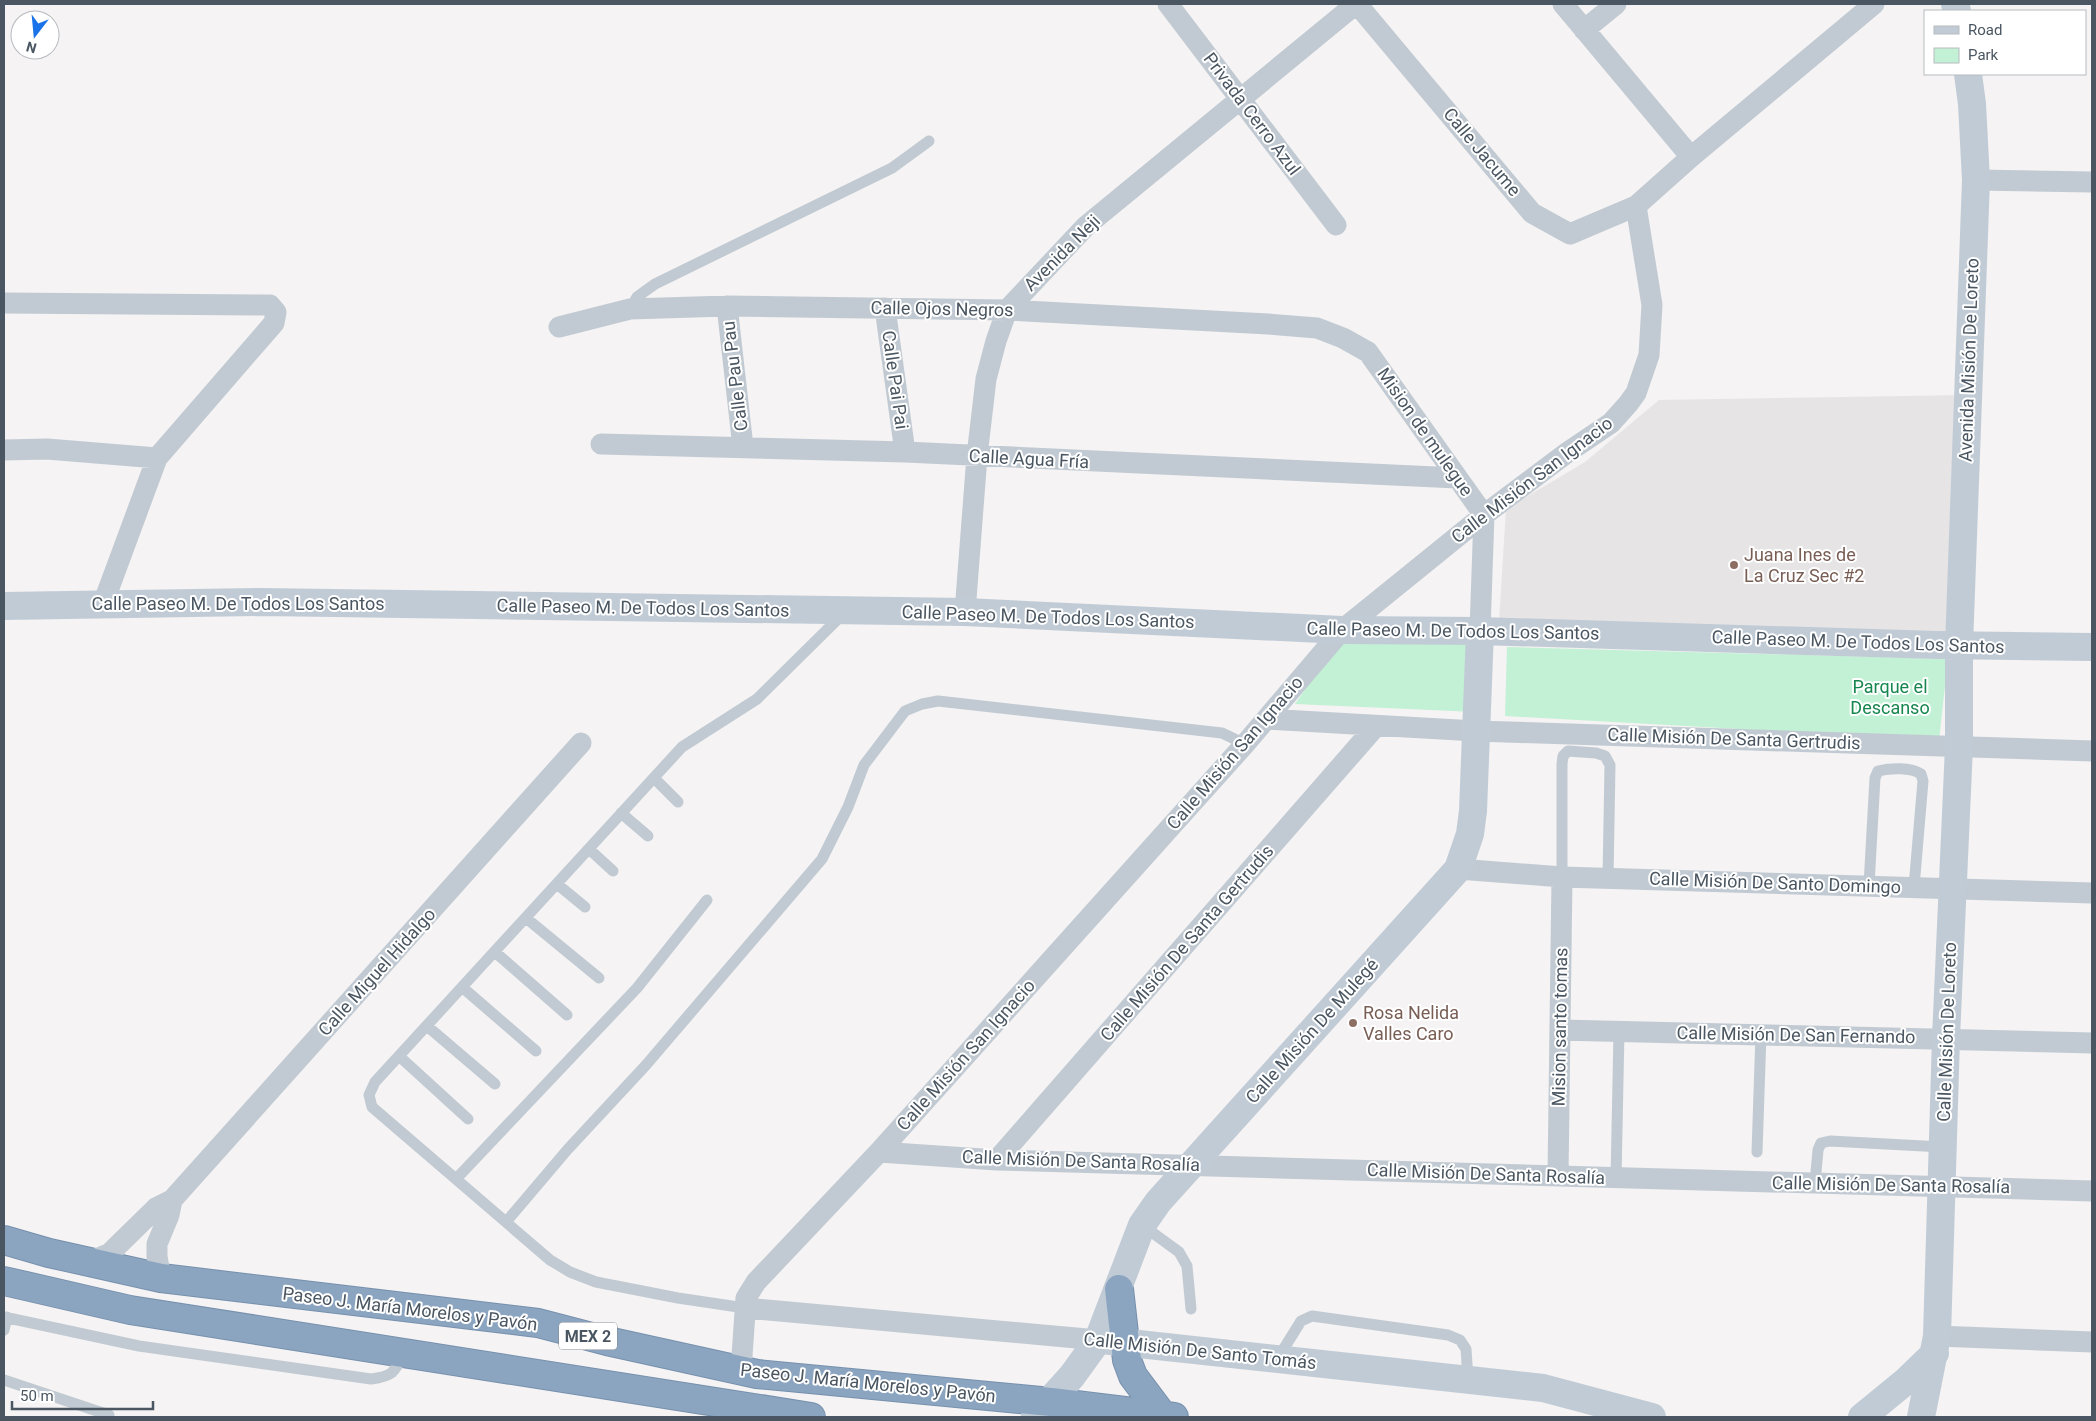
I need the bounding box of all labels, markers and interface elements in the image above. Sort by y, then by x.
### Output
north arrow [10,10,60,60]
legend [1924,10,2086,75]
text: Road [1968,21,2002,39]
text: N [24,38,38,57]
text: Park [1968,46,1999,64]
street label: Privada Cerro Azul [1200,48,1305,179]
street label: Calle Jacume [1439,103,1525,200]
street label: Avenida Neji [1019,210,1104,295]
street label: Avenida Misión De Loreto [1954,258,1983,462]
street label: Calle Ojos Negros [870,297,1014,320]
street label: Calle Pau Pau [717,320,752,432]
street label: Calle Pai Pai [878,329,913,431]
street label: Mision de mulegue [1373,364,1478,500]
street label: Calle Misión San Ignacio [1447,412,1616,547]
street label: Calle Agua Fría [968,445,1090,472]
place label: Juana Ines de La Cruz Sec #2 [1744,544,1864,586]
marker: Juana Ines de La Cruz Sec #2 [1728,559,1740,571]
street label: Calle Paseo M. De Todos Los Santos [92,593,385,614]
street label: Calle Paseo M. De Todos Los Santos [496,594,790,621]
street label: Calle Paseo M. De Todos Los Santos [901,601,1195,632]
street label: Calle Paseo M. De Todos Los Santos [1306,617,1600,644]
street label: Calle Paseo M. De Todos Los Santos [1711,626,2005,657]
street label: Calle Misión San Ignacio [1162,672,1307,834]
park label: Parque el Descanso [1850,676,1930,718]
street label: Calle Misión De Santa Gertrudis [1607,724,1861,753]
street label: Calle Misión De Santa Gertrudis [1096,840,1278,1045]
street label: Calle Misión De Santo Domingo [1649,868,1901,897]
street label: Calle Miguel Hidalgo [314,903,440,1040]
street label: Calle Misión De Loreto [1933,942,1960,1122]
street label: Mision santo tomas [1548,947,1571,1107]
street label: Calle Misión De Mulegé [1241,954,1382,1107]
street label: Calle Misión San Ignacio [892,975,1039,1135]
place label: Rosa Nelida Valles Caro [1363,1002,1459,1044]
marker: Rosa Nelida Valles Caro [1347,1017,1359,1029]
street label: Calle Misión De San Fernando [1676,1022,1916,1047]
street label: Calle Misión De Santa Rosalía [962,1146,1200,1175]
street label: Calle Misión De Santa Rosalía [1367,1159,1605,1188]
street label: Calle Misión De Santa Rosalía [1772,1172,2010,1197]
street label: Paseo J. María Morelos y Pavón [281,1282,539,1335]
road number: MEX 2 [559,1322,617,1350]
street label: Calle Misión De Santo Tomás [1083,1328,1318,1373]
street label: Paseo J. María Morelos y Pavón [739,1359,997,1406]
scale bar [12,1378,154,1410]
text: 50 m [20,1387,54,1405]

